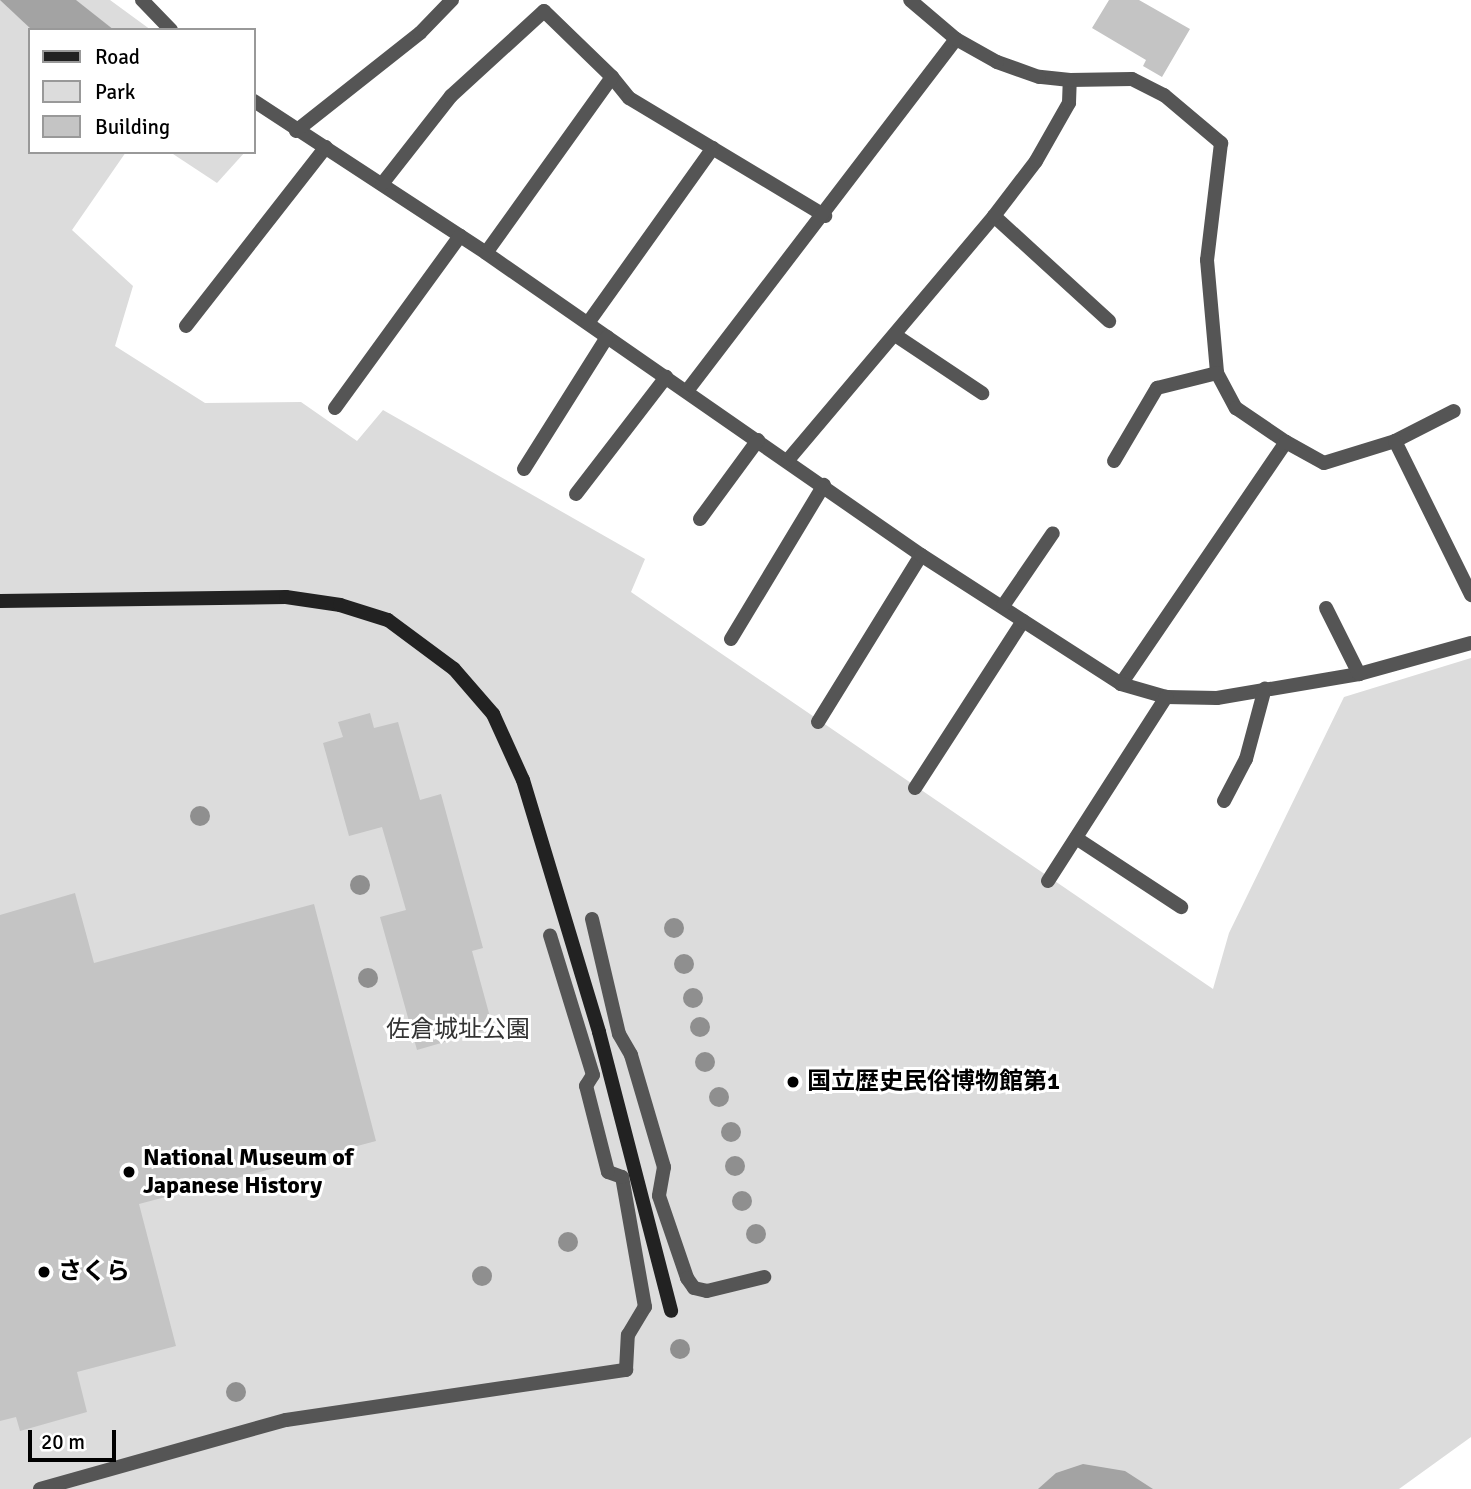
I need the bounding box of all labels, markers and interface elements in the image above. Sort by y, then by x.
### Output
legend [28,28,256,154]
text: Road [95,44,140,70]
text: Park [95,79,135,105]
text: Building [95,114,170,140]
park label: 佐倉城址公園 [386,1016,530,1044]
place label: 国立歴史民俗博物館第1 [807,1068,1060,1096]
marker: 国立歴史民俗博物館第1 [785,1074,801,1090]
place label: National Museum of Japanese History [143,1144,354,1200]
marker: National Museum of Japanese History [121,1164,137,1180]
place label: さくら [58,1258,130,1286]
marker: さくら [36,1264,52,1280]
scale bar [32,1416,119,1460]
text: 20 m [41,1429,85,1455]

